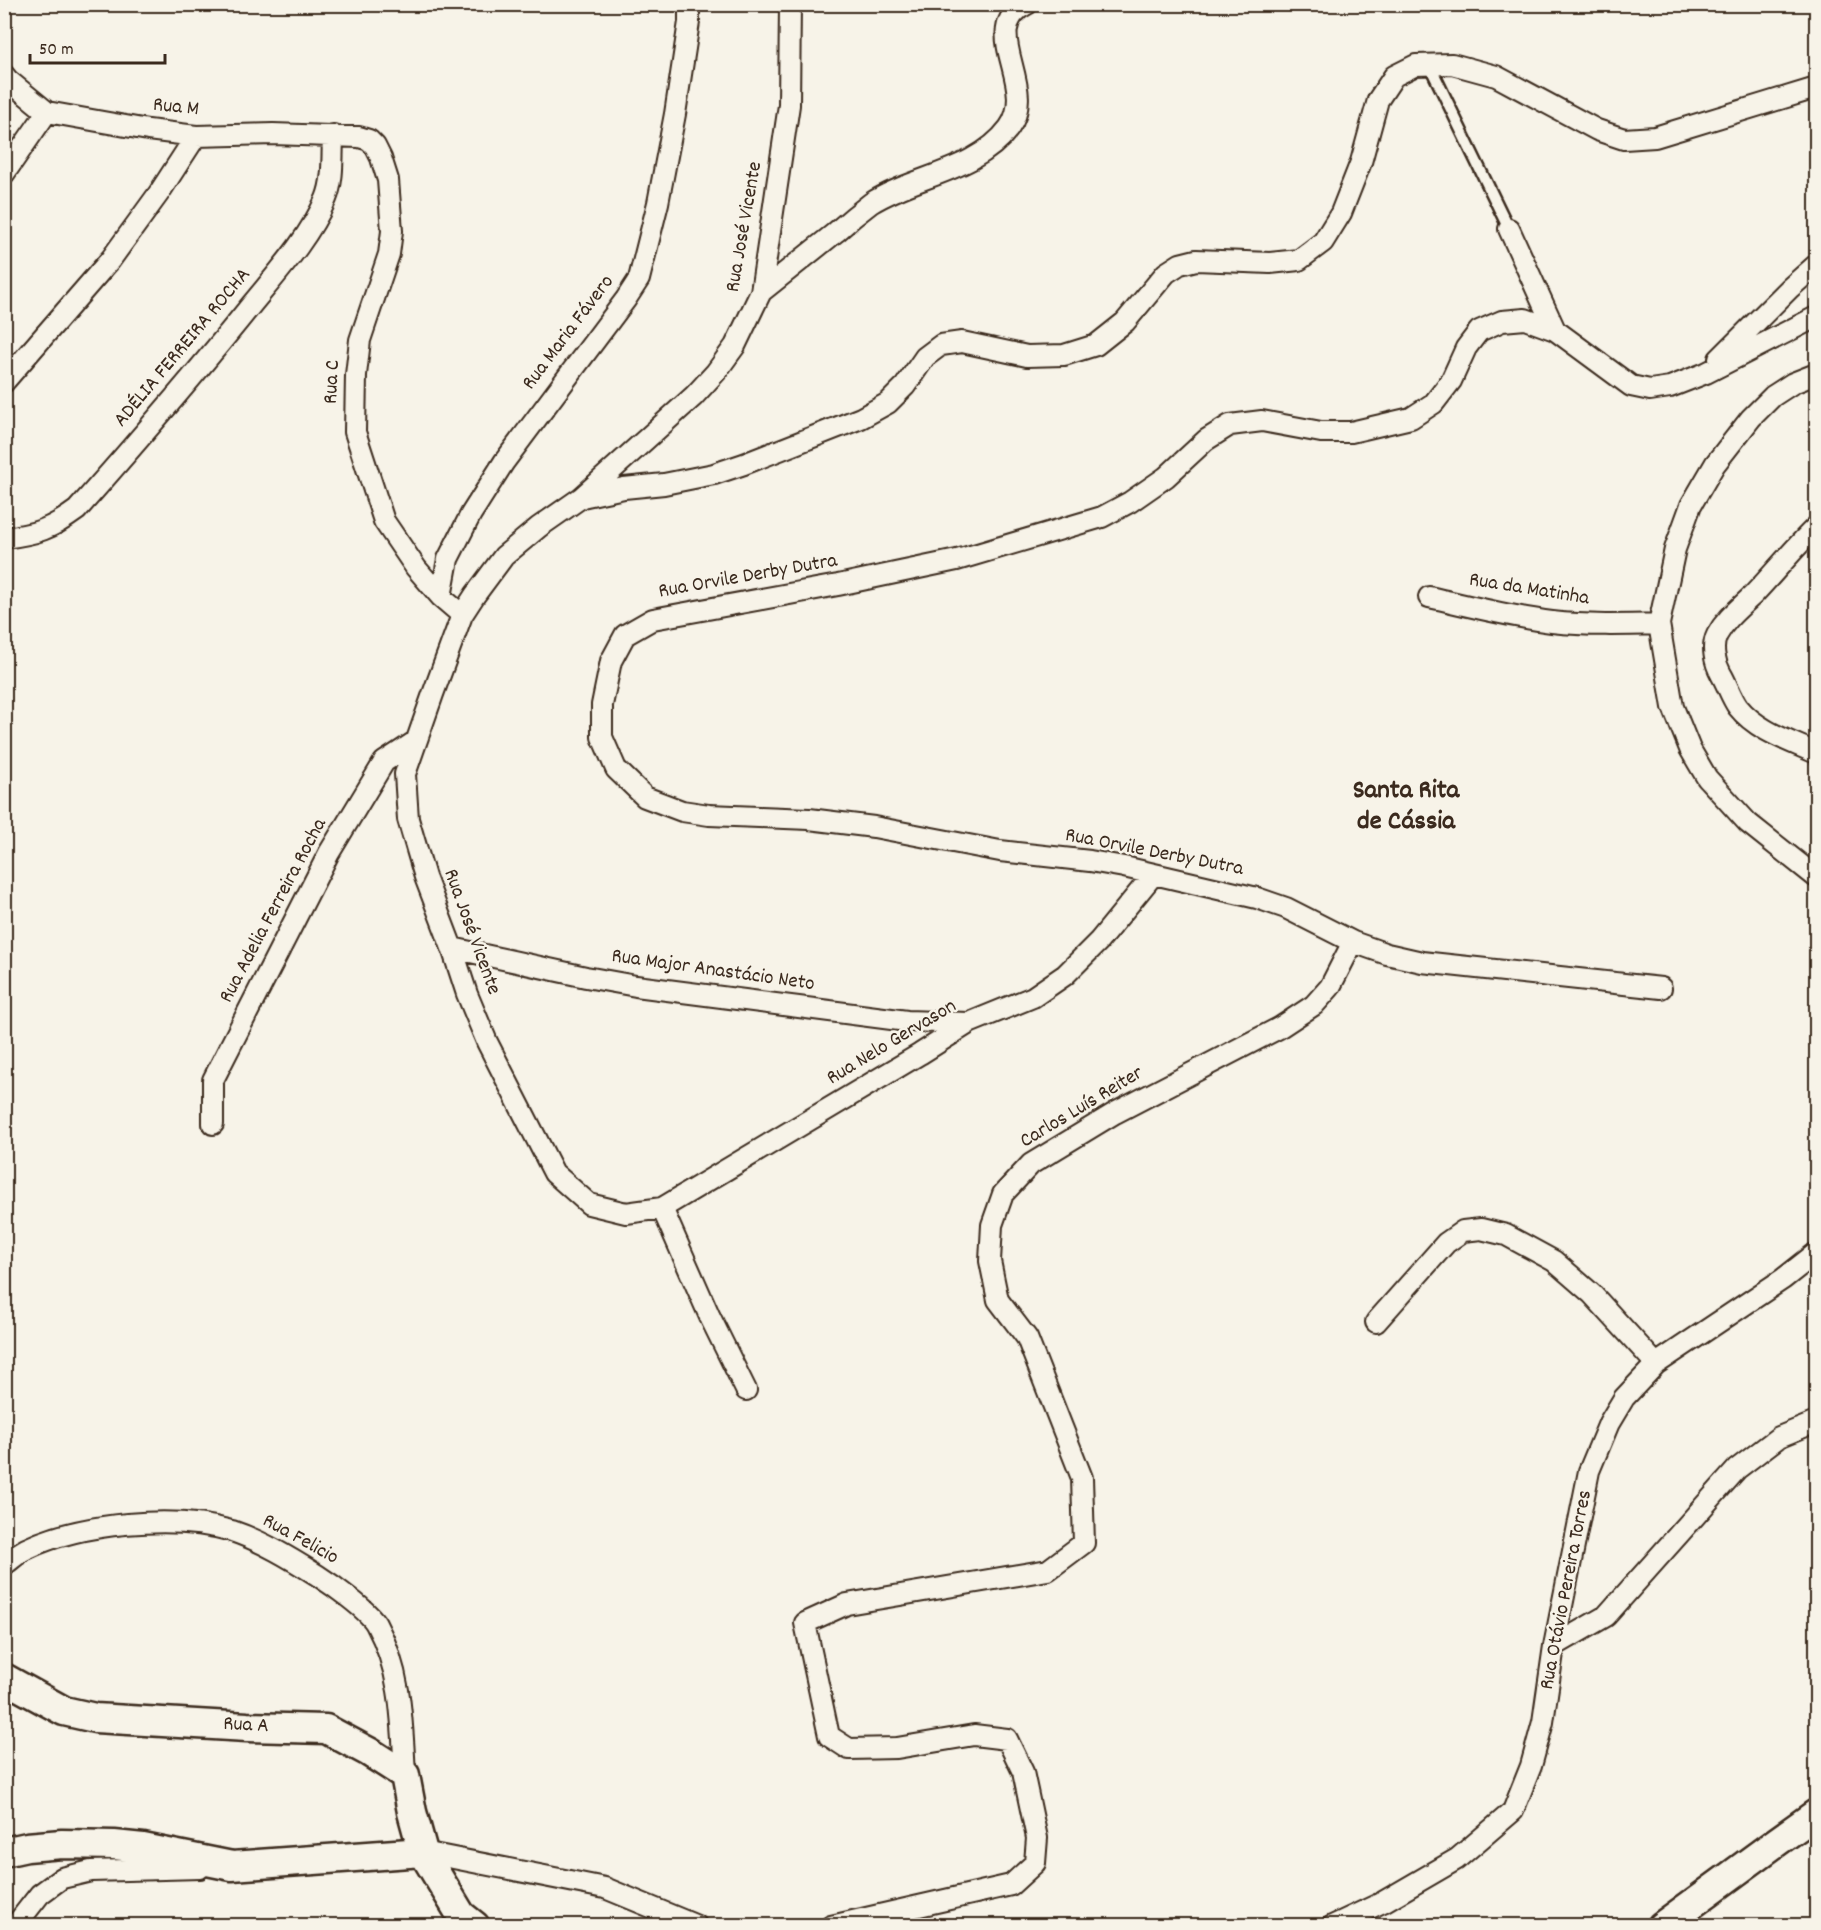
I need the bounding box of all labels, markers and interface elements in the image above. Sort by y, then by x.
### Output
scale bar [30,27,165,65]
text: 50 m [39,38,74,63]
street label: Rua M [151,91,201,125]
street label: Rua José Vicente [719,159,771,295]
street label: ADÉLIA FERREIRA ROCHA [107,262,259,434]
street label: Rua Maria Fávero [516,269,622,397]
street label: Rua C [317,359,349,405]
street label: Rua Orvile Derby Dutra [656,546,841,607]
street label: Rua da Matinha [1467,566,1592,614]
district label: Santa Rita de Cássia [1353,772,1461,842]
street label: Rua Adelia Ferreira Rocha [213,812,336,1009]
street label: Rua Orvile Derby Dutra [1062,821,1247,885]
street label: Rua José Vicente [434,865,508,999]
street label: Rua Major Anastácio Neto [610,942,816,1000]
street label: Rua Nelo Gervason [821,992,963,1094]
street label: Carlos Luís Reiter [1015,1059,1150,1157]
street label: Rua Otávio Pereira Torres [1533,1488,1601,1692]
street label: Rua Felicio [256,1507,344,1573]
street label: Rua A [223,1710,269,1742]

